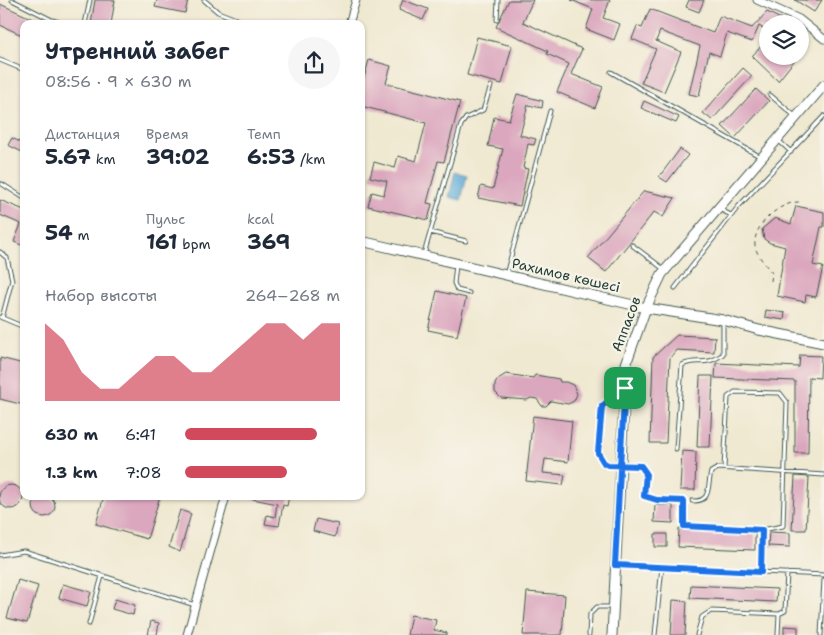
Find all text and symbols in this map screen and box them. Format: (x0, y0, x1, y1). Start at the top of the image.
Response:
map controls (759, 15, 809, 65)
button: layers (759, 15, 809, 65)
text: Утренний забег (45, 37, 229, 66)
button: share (288, 37, 340, 89)
text: 08:56 · 9 × 630 m (45, 71, 192, 92)
text: Дистанция (45, 125, 120, 143)
text: Время (146, 125, 189, 143)
text: Темп (247, 125, 281, 143)
text: 5.67 (45, 143, 91, 171)
text: 39:02 (146, 143, 210, 171)
text: 6:53 (247, 143, 296, 171)
text: km (91, 150, 116, 168)
text: /km (296, 150, 325, 168)
text: Пульс (146, 210, 185, 228)
text: kcal (247, 210, 274, 228)
text: 54 (45, 219, 73, 247)
text: m (73, 226, 90, 244)
text: 161 (146, 228, 178, 256)
text: 369 (247, 228, 290, 256)
text: bpm (178, 235, 211, 253)
street label: Рахимов көшесі (510, 254, 622, 296)
text: Набор высоты (45, 285, 157, 306)
text: 264–268 m (245, 285, 340, 306)
street label: Аппасов (607, 294, 645, 354)
pin (604, 367, 646, 409)
icon: arrive (611, 374, 639, 402)
text: 630 m (45, 424, 98, 445)
text: 6:41 (125, 424, 156, 445)
text: 1.3 km (45, 462, 98, 483)
text: 7:08 (125, 462, 162, 483)

